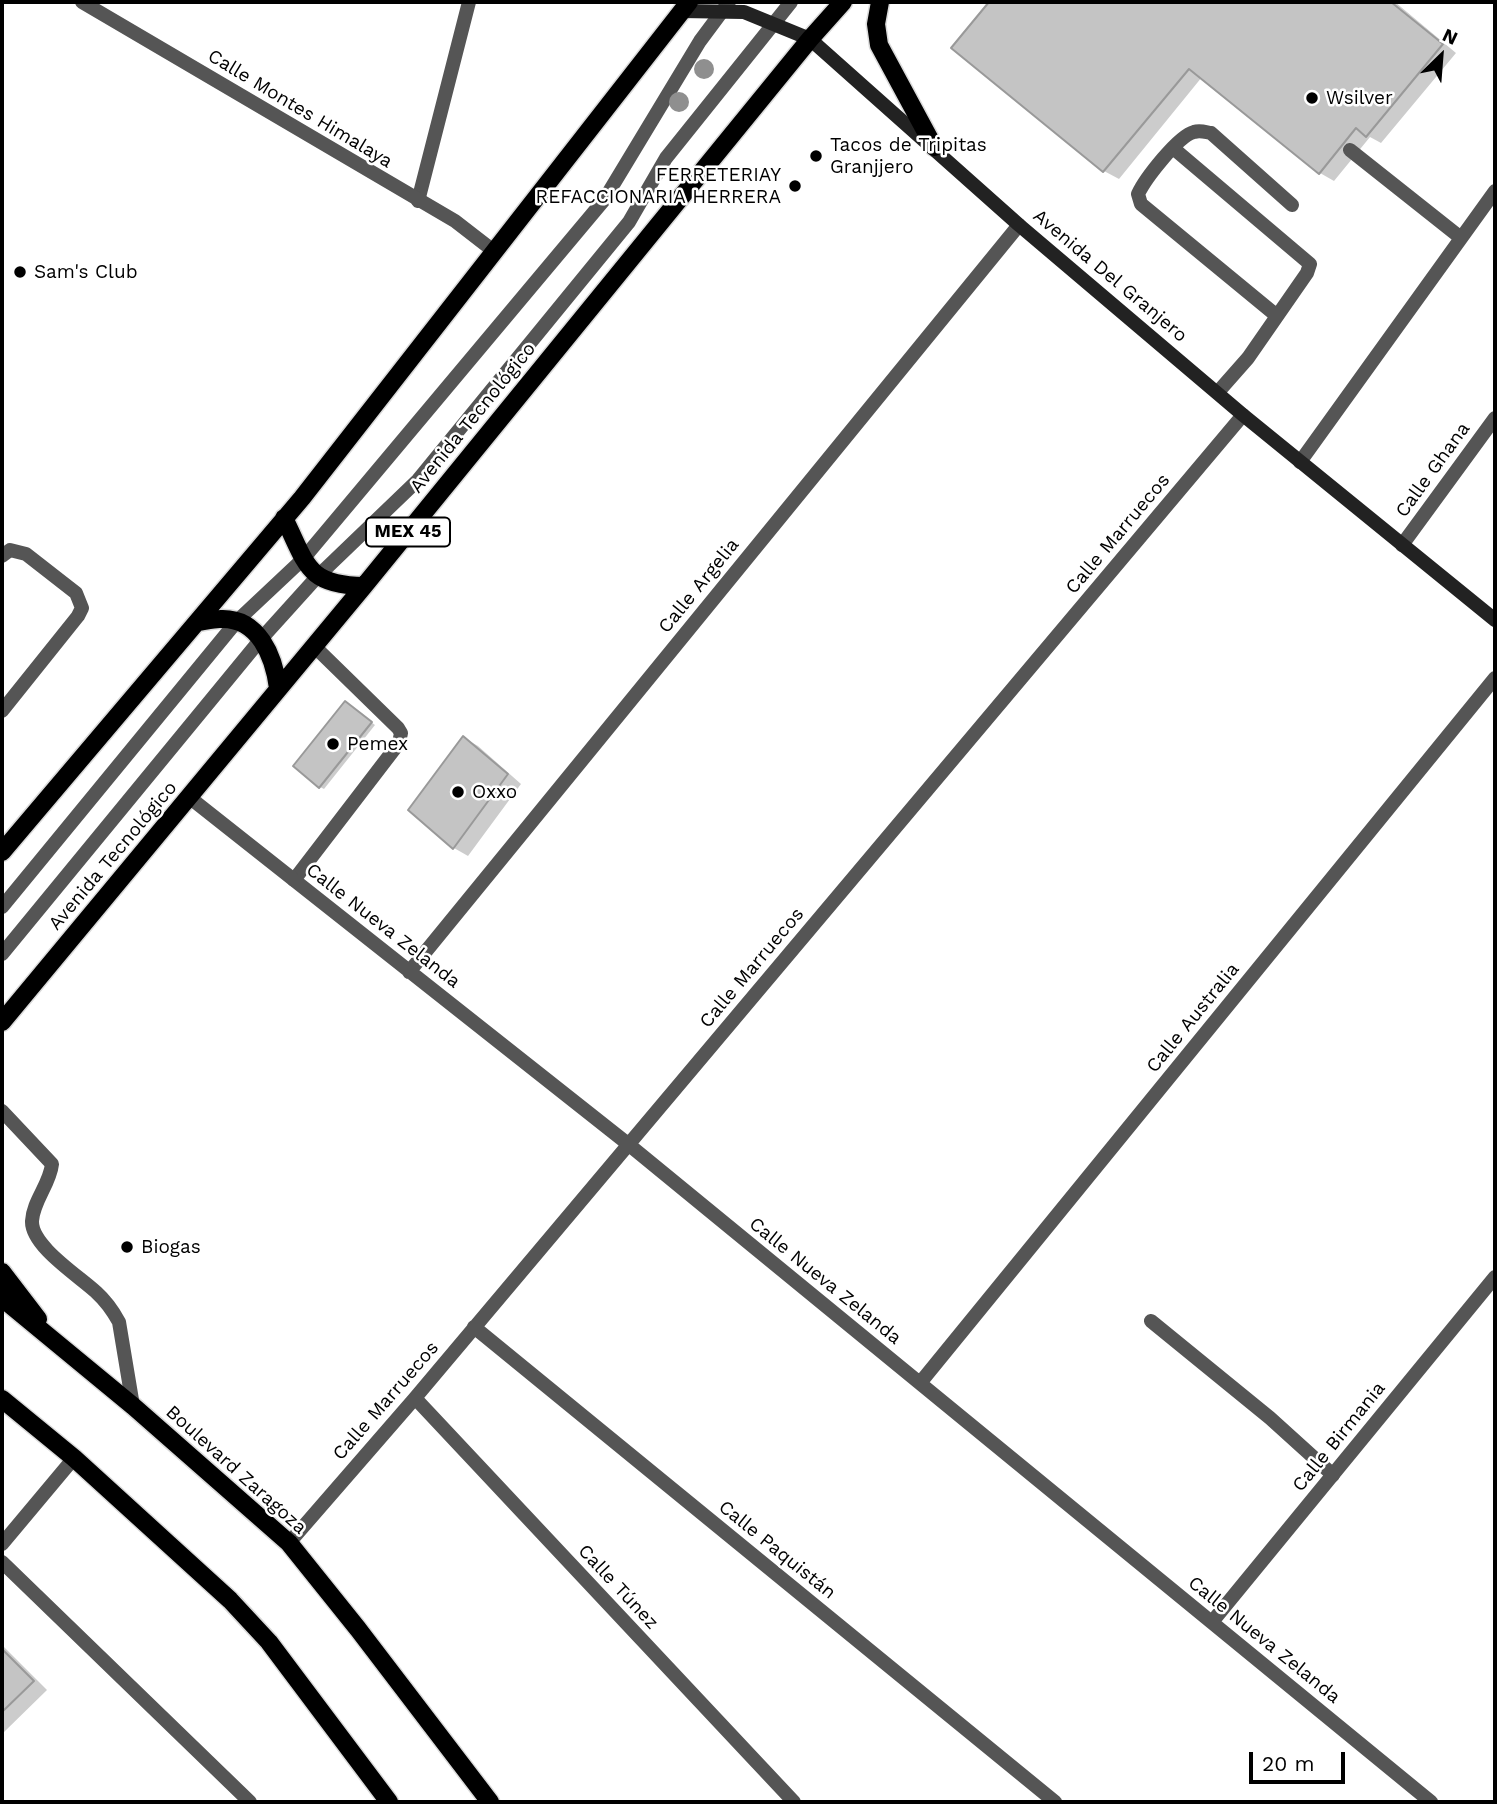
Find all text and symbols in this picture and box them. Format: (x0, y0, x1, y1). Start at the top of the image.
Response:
north arrow (1406, 21, 1476, 91)
text: N (1439, 23, 1461, 50)
street label: Calle Montes Himalaya (203, 45, 397, 173)
place label: Wsilver (1326, 87, 1393, 109)
marker: Wsilver (1304, 90, 1320, 106)
place label: Tacos de Tripitas Granjjero (830, 134, 987, 178)
marker: Tacos de Tripitas Granjjero (808, 148, 824, 164)
place label: FERRETERIAY REFACCIONARIA HERRERA (536, 164, 781, 208)
marker: FERRETERIAY REFACCIONARIA HERRERA (787, 178, 803, 194)
street label: Avenida Del Granjero (1028, 205, 1192, 347)
place label: Sam's Club (34, 261, 138, 283)
marker: Sam's Club (12, 264, 28, 280)
street label: Avenida Tecnológico (405, 338, 541, 498)
street label: Calle Ghana (1391, 418, 1475, 522)
street label: Calle Marruecos (1061, 469, 1175, 599)
road number: MEX 45 (366, 518, 450, 546)
street label: Calle Argelia (654, 534, 744, 638)
place label: Pemex (347, 733, 408, 755)
marker: Pemex (325, 736, 341, 752)
street label: Avenida Tecnológico (44, 777, 182, 935)
place label: Oxxo (472, 781, 517, 803)
marker: Oxxo (450, 784, 466, 800)
street label: Calle Nueva Zelanda (301, 859, 465, 993)
street label: Calle Marruecos (695, 903, 809, 1033)
street label: Calle Australia (1142, 958, 1244, 1078)
street label: Calle Nueva Zelanda (744, 1213, 906, 1349)
place label: Biogas (141, 1236, 201, 1258)
marker: Biogas (119, 1239, 135, 1255)
street label: Calle Marruecos (328, 1337, 444, 1465)
street label: Calle Birmania (1288, 1378, 1390, 1496)
street label: Boulevard Zaragoza (161, 1401, 311, 1539)
street label: Calle Paquistán (714, 1496, 840, 1604)
street label: Calle Túnez (573, 1540, 663, 1634)
street label: Calle Nueva Zelanda (1183, 1572, 1345, 1708)
scale bar (1252, 1738, 1348, 1782)
text: 20 m (1262, 1751, 1314, 1776)

